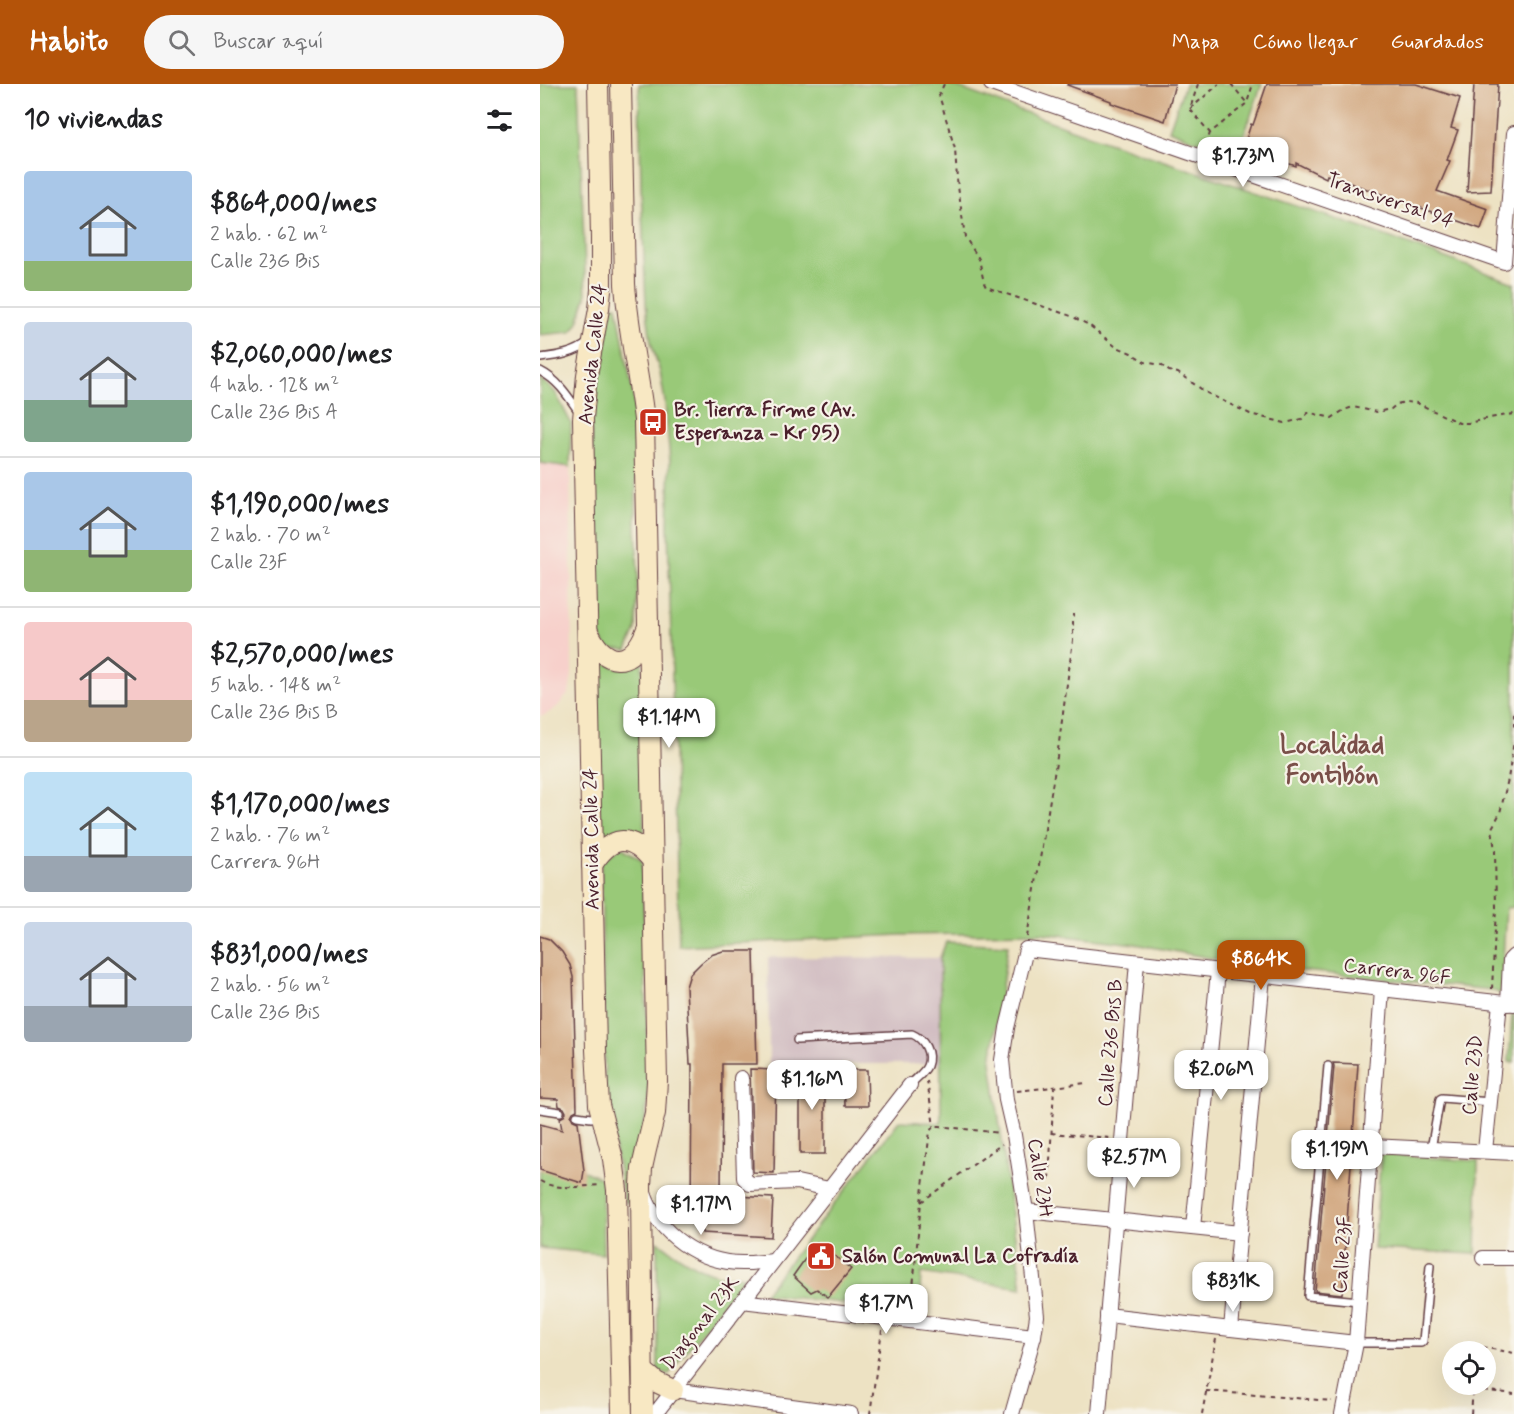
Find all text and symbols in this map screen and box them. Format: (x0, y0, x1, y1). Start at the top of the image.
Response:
search box (144, 15, 564, 69)
text: Habito (30, 24, 108, 61)
icon: search (165, 26, 198, 59)
text: Buscar aquí (213, 28, 324, 56)
text: Mapa (1172, 28, 1220, 56)
text: Cómo llegar (1253, 28, 1358, 56)
text: Guardados (1391, 28, 1484, 56)
text: 10 viviendas (24, 103, 163, 137)
icon: filters (483, 104, 516, 137)
pin: $1.73M (1194, 137, 1292, 188)
text: $1.73M (1211, 143, 1275, 170)
street label: Transversal 94 (1323, 167, 1457, 235)
text: $864,000/mes (210, 187, 377, 221)
icon: home (72, 195, 144, 267)
text: 2 hab. · 62 m² (210, 221, 328, 248)
text: Calle 23G Bis (210, 248, 320, 275)
street label: Avenida Calle 24 (572, 282, 614, 426)
text: $2,060,000/mes (210, 338, 392, 372)
icon: home (72, 346, 144, 418)
text: 4 hab. · 128 m² (210, 372, 339, 399)
place label: Br. Tierra Firme (Av. Esperanza - Kr 95) (674, 397, 855, 447)
text: Calle 23G Bis A (210, 399, 338, 426)
bus stop icon: Br. Tierra Firme (Av. Esperanza - Kr 95) (637, 406, 669, 438)
text: $1,190,000/mes (210, 488, 389, 522)
icon: home (72, 496, 144, 568)
text: 2 hab. · 70 m² (210, 522, 331, 549)
text: Calle 23F (210, 549, 287, 576)
text: $2,570,000/mes (210, 638, 394, 672)
icon: home (72, 646, 144, 718)
text: 5 hab. · 148 m² (210, 672, 341, 699)
pin: $1.14M (620, 698, 718, 749)
text: Calle 23G Bis B (210, 699, 338, 726)
text: $1.14M (637, 704, 701, 731)
district label: Localidad Fontibón (1280, 729, 1384, 793)
street label: Avenida Calle 24 (577, 768, 607, 910)
text: $1,170,000/mes (210, 788, 390, 822)
icon: home (72, 796, 144, 868)
text: 2 hab. · 76 m² (210, 822, 330, 849)
text: Carrera 96H (210, 849, 320, 876)
text: $831,000/mes (210, 938, 368, 972)
pin: $864K (1219, 940, 1303, 991)
icon: home (72, 946, 144, 1018)
text: $864K (1231, 946, 1291, 973)
street label: Carrera 96F (1342, 952, 1452, 992)
text: 2 hab. · 56 m² (210, 972, 330, 999)
street label: Calle 23G Bis B (1092, 978, 1130, 1108)
text: Calle 23G Bis (210, 999, 320, 1026)
street label: Calle 23D (1456, 1034, 1490, 1116)
pin: $2.06M (1172, 1050, 1270, 1101)
text: $2.06M (1188, 1056, 1254, 1083)
pin: $1.16M (763, 1060, 861, 1111)
text: $1.16M (781, 1066, 843, 1093)
pin: $1.19M (1288, 1130, 1386, 1181)
text: $1.19M (1305, 1136, 1369, 1163)
street label: Calle 23H (1020, 1137, 1060, 1219)
pin: $2.57M (1085, 1138, 1183, 1189)
text: $2.57M (1101, 1144, 1167, 1171)
pin: $1.17M (652, 1185, 750, 1236)
text: $1.17M (670, 1191, 732, 1218)
street label: Calle 23F (1327, 1216, 1359, 1294)
public building icon: Salón Comunal La Cofradía (805, 1240, 837, 1272)
place label: Salón Comunal La Cofradía (842, 1243, 1079, 1270)
pin: $831K (1191, 1262, 1275, 1313)
text: $831K (1206, 1268, 1260, 1295)
street label: Diagonal 23K (655, 1270, 748, 1377)
pin: $1.7M (844, 1284, 928, 1335)
text: $1.7M (859, 1290, 913, 1317)
map controls (1442, 1341, 1496, 1395)
button: locate (1442, 1341, 1496, 1395)

